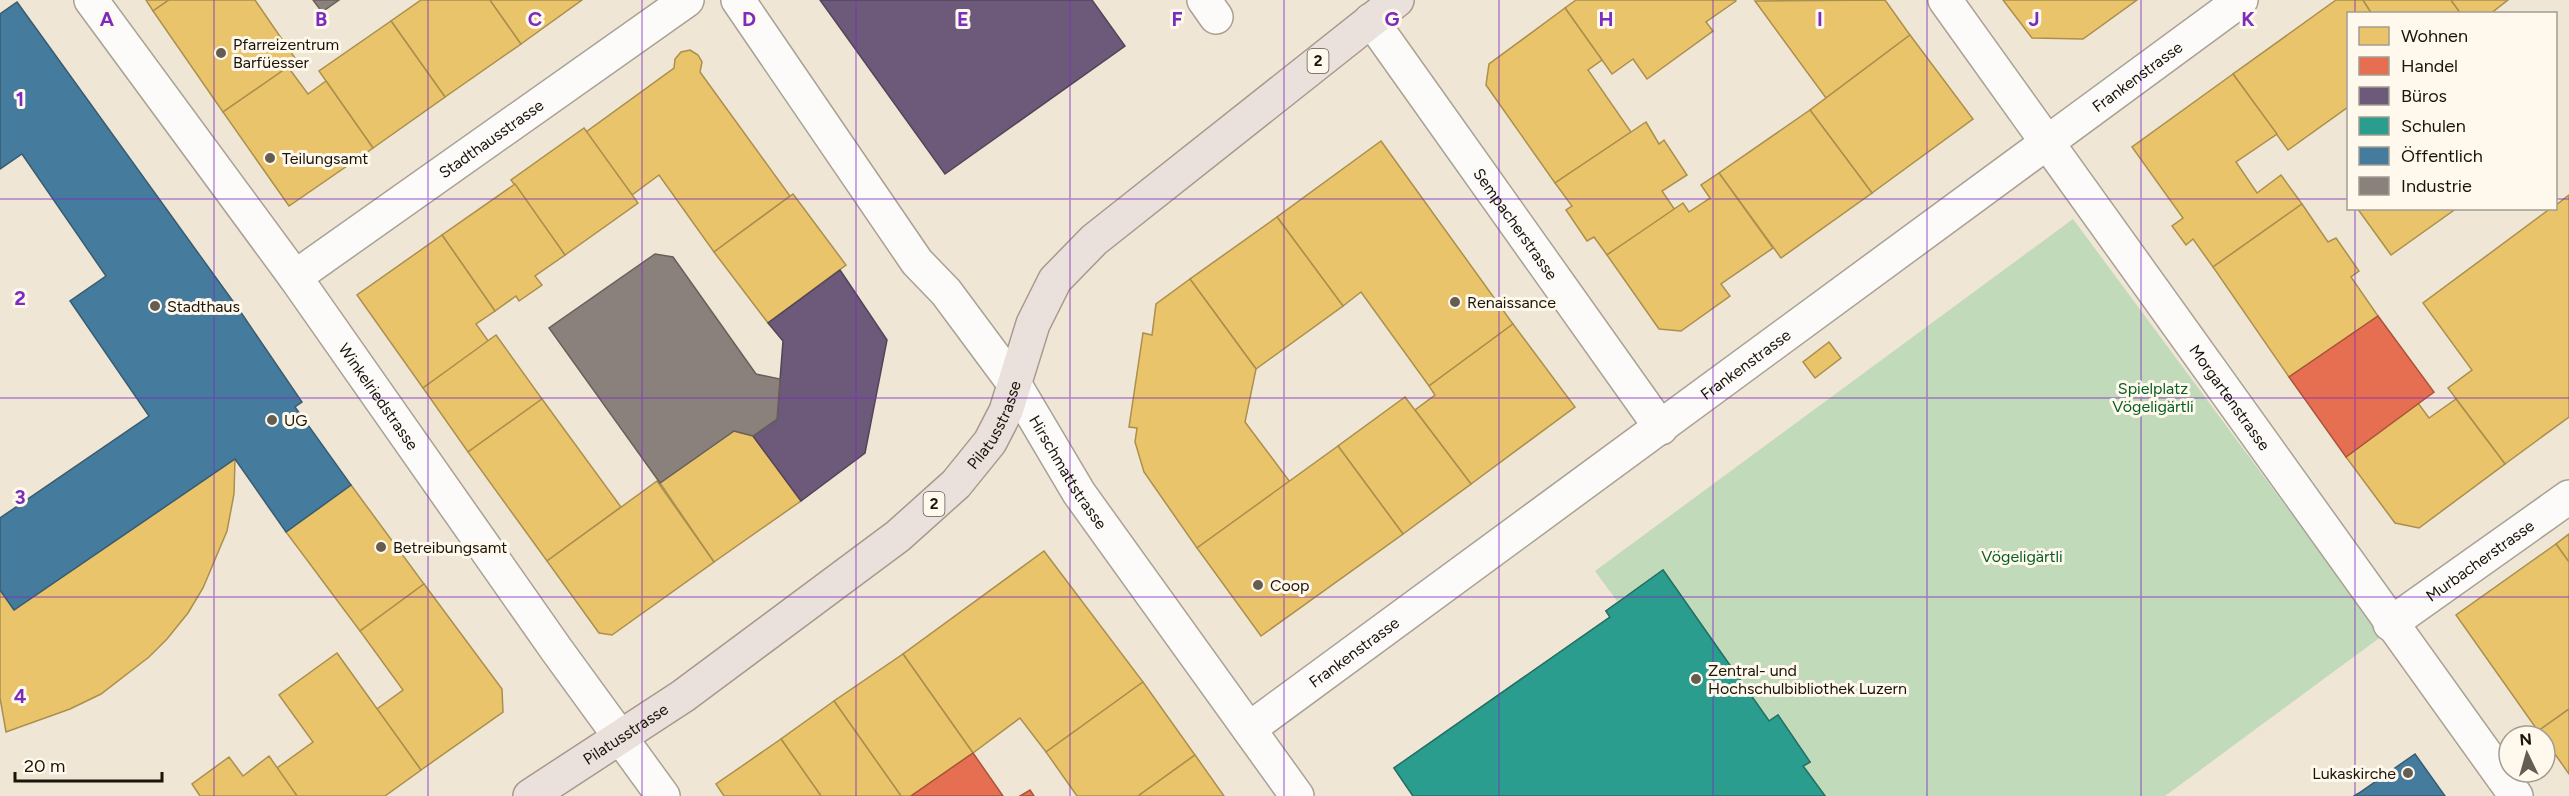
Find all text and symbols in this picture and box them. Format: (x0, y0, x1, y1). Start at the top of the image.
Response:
text: A (100, 7, 115, 31)
text: B (315, 7, 327, 31)
text: C (528, 7, 542, 31)
text: D (742, 7, 756, 31)
text: E (957, 7, 969, 31)
text: F (1171, 7, 1183, 31)
text: G (1385, 7, 1400, 31)
text: H (1599, 7, 1614, 31)
text: I (1817, 7, 1823, 31)
text: J (2028, 7, 2040, 31)
text: K (2241, 7, 2255, 31)
legend (2347, 12, 2557, 210)
text: Wohnen (2401, 25, 2468, 47)
place label: Pfarreizentrum Barfüesser (233, 35, 339, 72)
street label: Frankenstrasse (2089, 37, 2186, 116)
marker: Pfarreizentrum Barfüesser (214, 46, 228, 60)
road number: 2 (1308, 49, 1328, 73)
text: Handel (2401, 55, 2458, 77)
text: Büros (2401, 85, 2447, 107)
text: 1 (16, 87, 24, 111)
street label: Stadthausstrasse (435, 95, 548, 182)
text: Schulen (2401, 115, 2466, 137)
text: Öffentlich (2401, 145, 2483, 167)
place label: Teilungsamt (282, 149, 368, 168)
marker: Teilungsamt (263, 151, 277, 165)
street label: Sempacherstrasse (1469, 165, 1562, 284)
text: Industrie (2401, 175, 2472, 197)
text: 2 (14, 286, 26, 310)
place label: Renaissance (1467, 293, 1556, 312)
marker: Renaissance (1448, 295, 1462, 309)
place label: Stadthaus (167, 297, 240, 316)
marker: Stadthaus (148, 299, 162, 313)
street label: Frankenstrasse (1697, 325, 1795, 404)
street label: Winkelriedstrasse (334, 340, 423, 454)
street label: Morgartenstrasse (2185, 341, 2274, 454)
street label: Pilatusstrasse (963, 378, 1025, 473)
park label: Spielplatz Vögeligärtli (2112, 379, 2194, 416)
place label: UG (284, 411, 307, 430)
street label: Hirschmattstrasse (1025, 412, 1111, 533)
marker: UG (265, 413, 279, 427)
text: 3 (14, 485, 26, 509)
road number: 2 (924, 492, 944, 516)
street label: Murbacherstrasse (2422, 516, 2538, 606)
place label: Betreibungsamt (393, 538, 507, 557)
marker: Betreibungsamt (374, 540, 388, 554)
park label: Vögeligärtli (1981, 547, 2063, 566)
place label: Coop (1270, 576, 1310, 595)
marker: Coop (1251, 578, 1265, 592)
street label: Frankenstrasse (1305, 613, 1403, 692)
place label: Zentral- und Hochschulbibliothek Luzern (1708, 661, 1907, 698)
marker: Zentral- und Hochschulbibliothek Luzern (1689, 672, 1703, 686)
text: 4 (14, 684, 27, 708)
street label: Pilatusstrasse (580, 699, 672, 769)
north arrow (2497, 724, 2557, 784)
text: N (2519, 730, 2533, 750)
scale bar (15, 745, 162, 783)
text: 20 m (24, 755, 65, 777)
place label: Lukaskirche (2312, 764, 2396, 783)
marker: Lukaskirche (2401, 766, 2415, 780)

